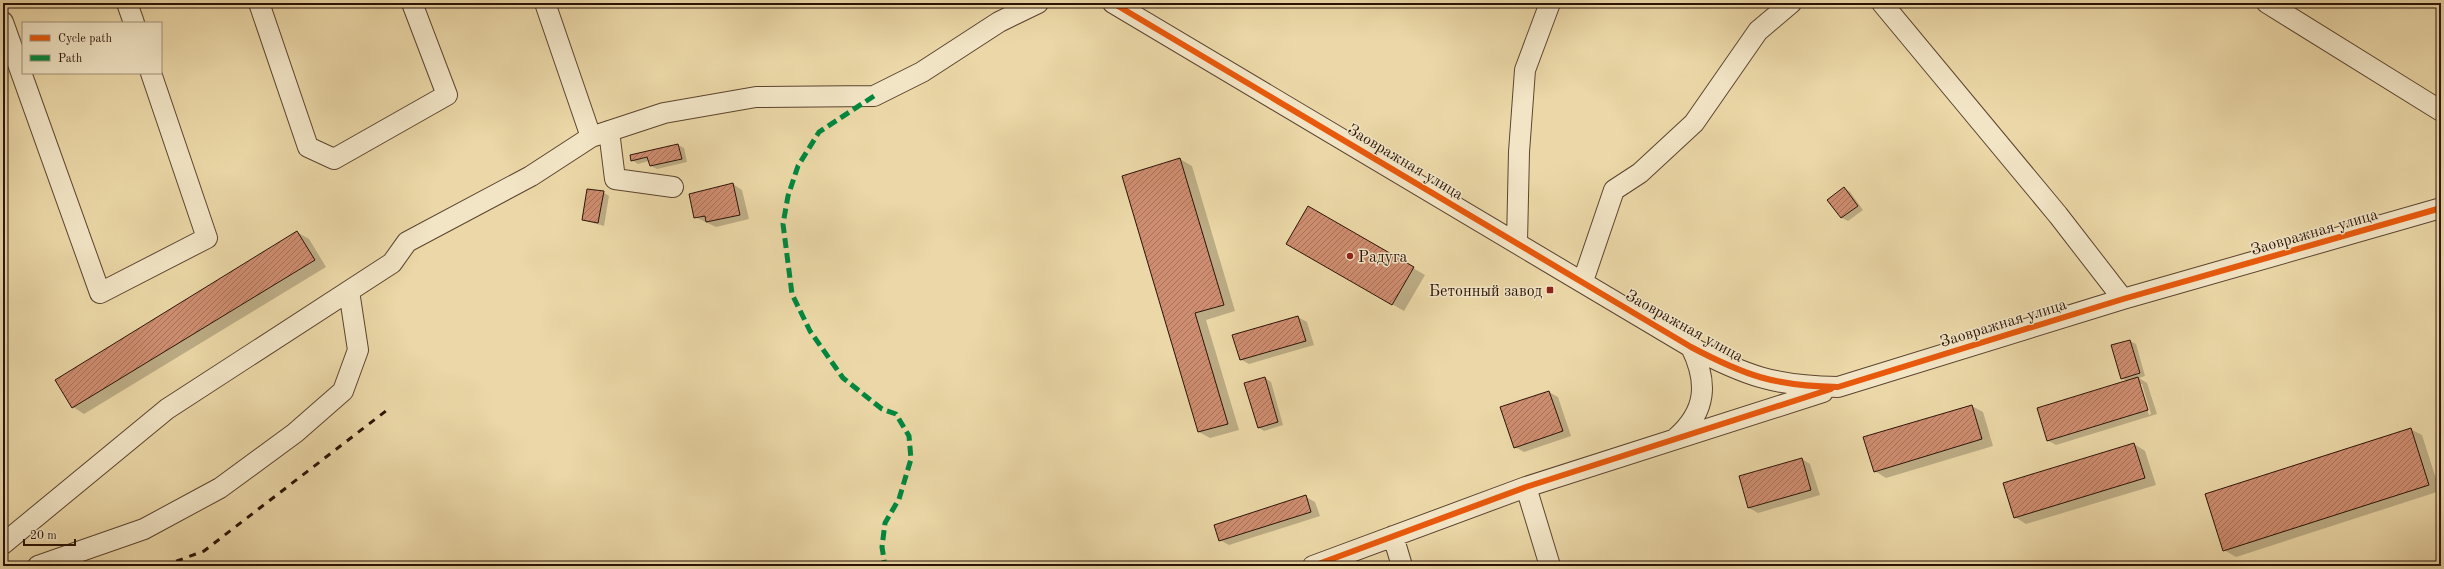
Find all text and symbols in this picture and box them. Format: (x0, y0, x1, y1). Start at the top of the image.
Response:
legend (22, 22, 162, 74)
text: Cycle path (58, 33, 113, 45)
text: Path (58, 53, 83, 65)
street label: Заовражная улица (1344, 122, 1466, 204)
street label: Заовражная улица (2249, 207, 2380, 259)
place label: Радуга (1358, 250, 1408, 266)
marker: Радуга (1345, 251, 1355, 261)
place label: Бетонный завод (1429, 284, 1542, 300)
marker: Бетонный завод (1545, 285, 1555, 295)
street label: Заовражная улица (1623, 288, 1746, 366)
street label: Заовражная улица (1938, 297, 2069, 351)
scale bar (24, 521, 75, 547)
text: 20 m (30, 530, 57, 542)

